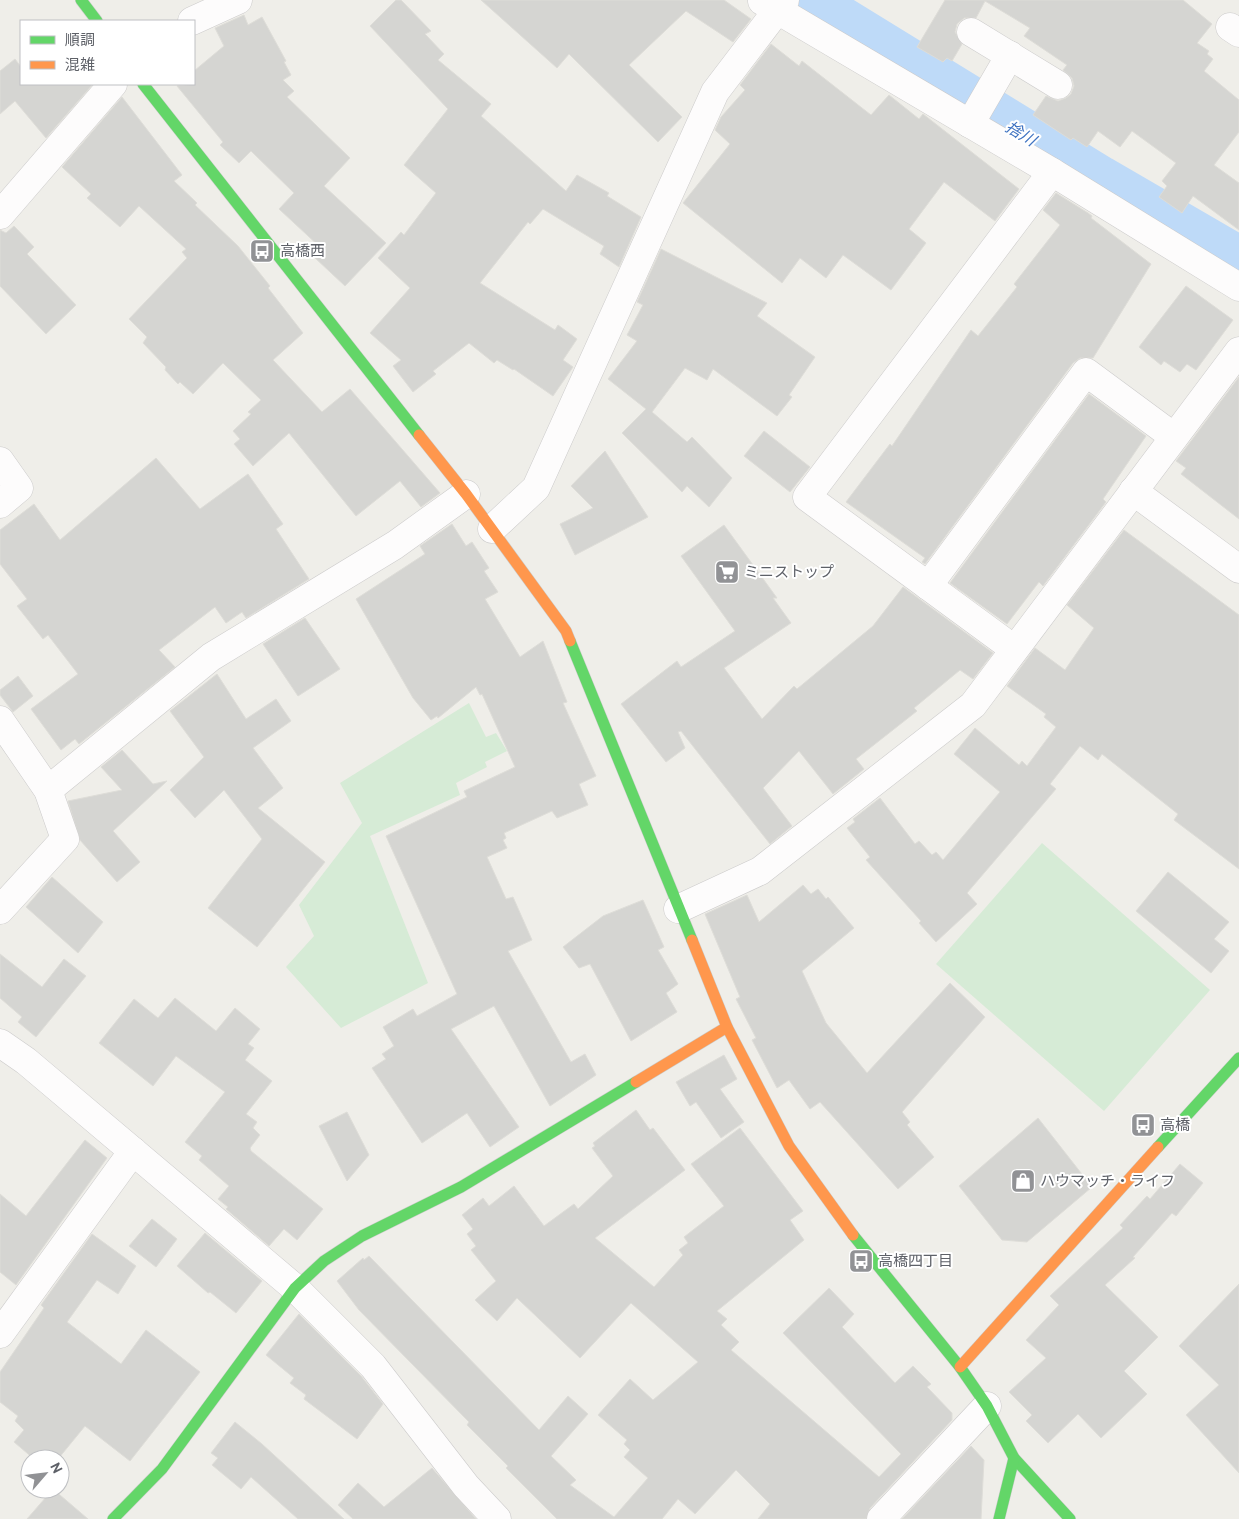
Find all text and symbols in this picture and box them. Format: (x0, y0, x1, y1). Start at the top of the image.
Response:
legend (20, 20, 195, 85)
text: 順調 (65, 32, 95, 51)
text: 混雑 (65, 57, 95, 76)
water label: 捨川 (1001, 118, 1041, 153)
bus stop icon: 高橋西 (249, 238, 275, 264)
place label: 高橋西 (280, 243, 325, 262)
supermarket icon: ミニストップ (714, 559, 740, 585)
place label: ミニストップ (744, 564, 834, 583)
bus stop icon: 高橋 (1130, 1112, 1156, 1138)
place label: 高橋 (1160, 1117, 1190, 1136)
shop icon: ハウマッチ・ライフ (1010, 1168, 1036, 1194)
place label: ハウマッチ・ライフ (1040, 1173, 1175, 1192)
bus stop icon: 高橋四丁目 (848, 1248, 874, 1274)
place label: 高橋四丁目 (878, 1253, 953, 1272)
north arrow (20, 1449, 70, 1499)
text: N (45, 1460, 65, 1477)

